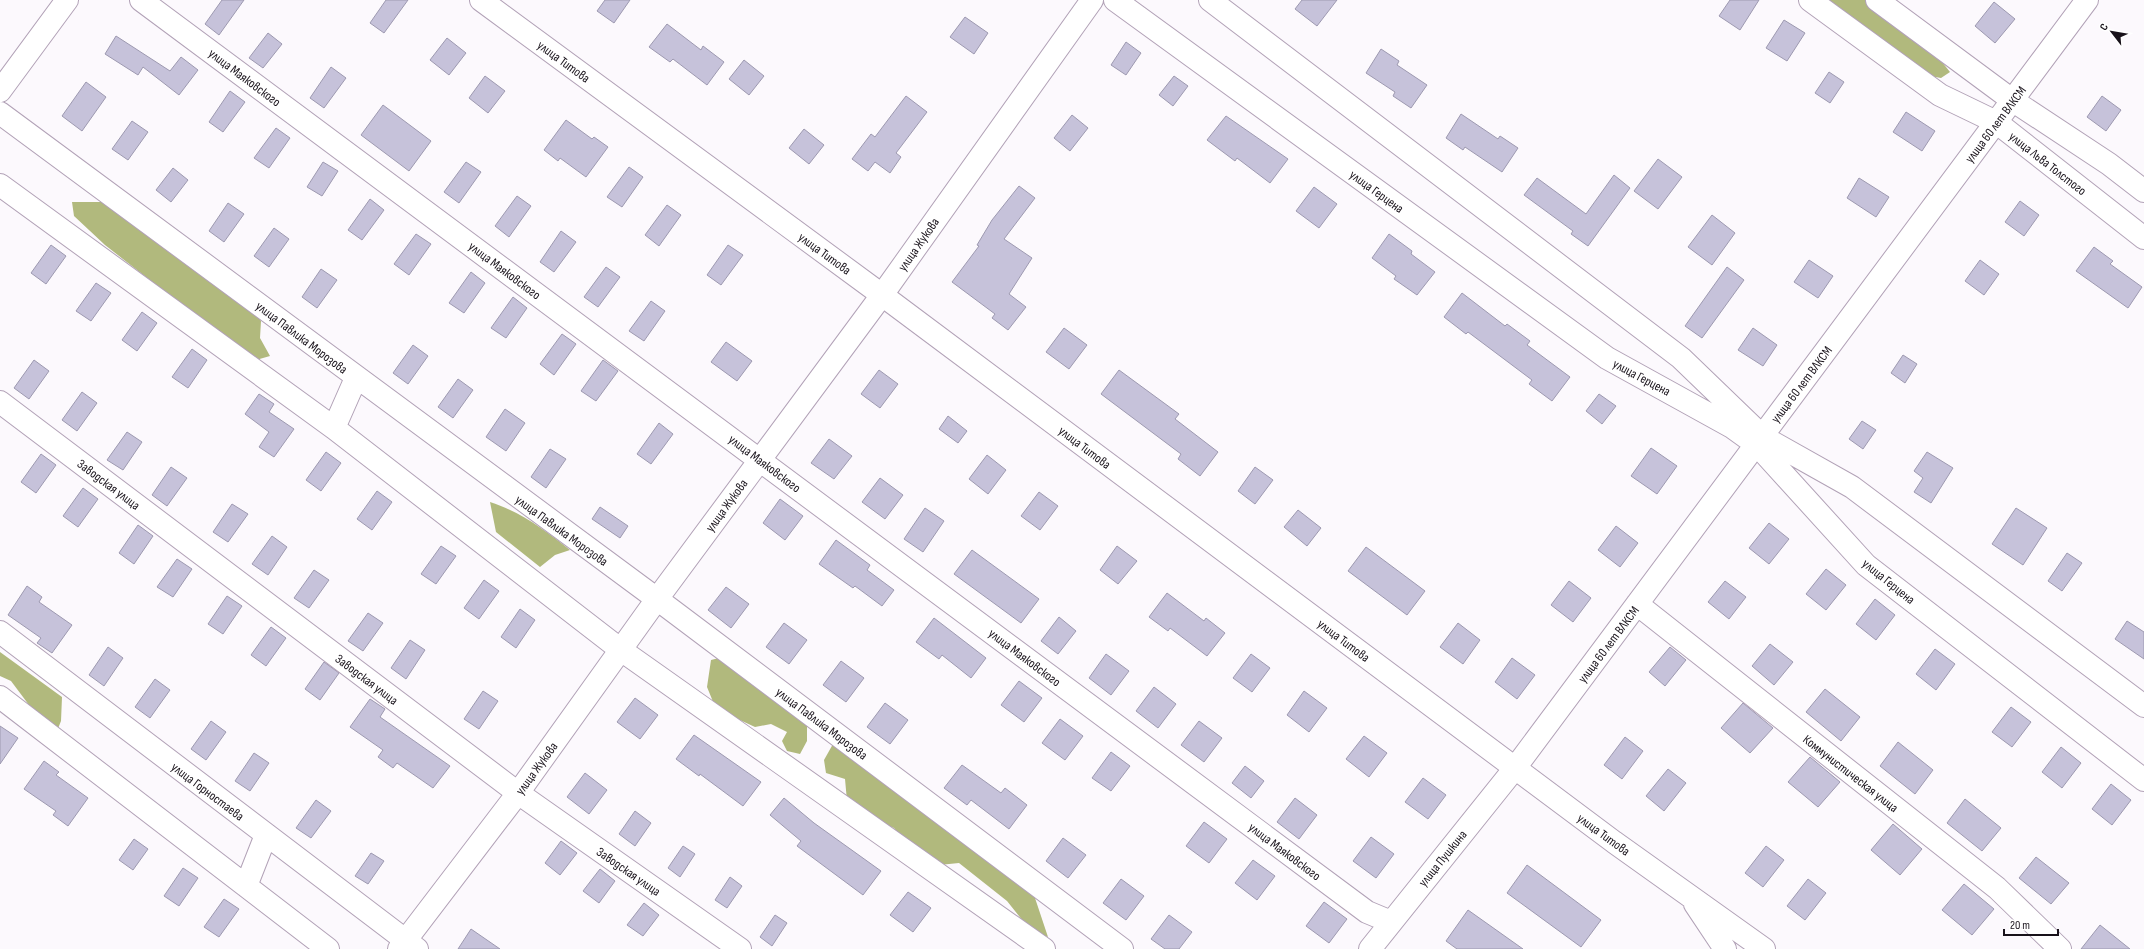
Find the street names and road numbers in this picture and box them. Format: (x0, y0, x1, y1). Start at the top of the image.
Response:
street label: улица Титова (534, 37, 593, 86)
street label: улица Маяковского (205, 45, 284, 110)
street label: улица 60 лет ВЛКСМ (1962, 83, 2030, 166)
street label: улица Льва Толстого (2005, 129, 2089, 199)
street label: улица Герцена (1346, 167, 1407, 217)
street label: улица Жукова (895, 215, 943, 274)
street label: улица Титова (795, 229, 854, 278)
street label: улица Маяковского (465, 238, 544, 303)
street label: улица Павлика Морозова (252, 298, 350, 377)
street label: улица 60 лет ВЛКСМ (1768, 343, 1836, 426)
street label: улица Герцена (1610, 356, 1673, 400)
street label: улица Титова (1055, 423, 1114, 473)
street label: улица Маяковского (725, 431, 804, 496)
street label: Заводская улица (74, 456, 143, 514)
street label: улица Жукова (702, 476, 751, 535)
street label: улица Павлика Морозова (512, 492, 611, 570)
street label: улица Герцена (1859, 556, 1918, 608)
street label: улица 60 лет ВЛКСМ (1575, 603, 1643, 686)
street label: улица Титова (1314, 616, 1373, 666)
street label: улица Маяковского (985, 625, 1064, 690)
street label: Заводская улица (332, 651, 401, 709)
street label: улица Павлика Морозова (772, 684, 870, 763)
street label: Коммунистическая улица (1800, 732, 1901, 816)
street label: улица Жукова (512, 739, 561, 798)
street label: улица Горностаева (168, 759, 247, 824)
street label: улица Титова (1574, 810, 1633, 859)
street label: улица Маяковского (1245, 819, 1324, 884)
street label: улица Пушкина (1415, 827, 1470, 890)
street label: Заводская улица (593, 844, 664, 900)

